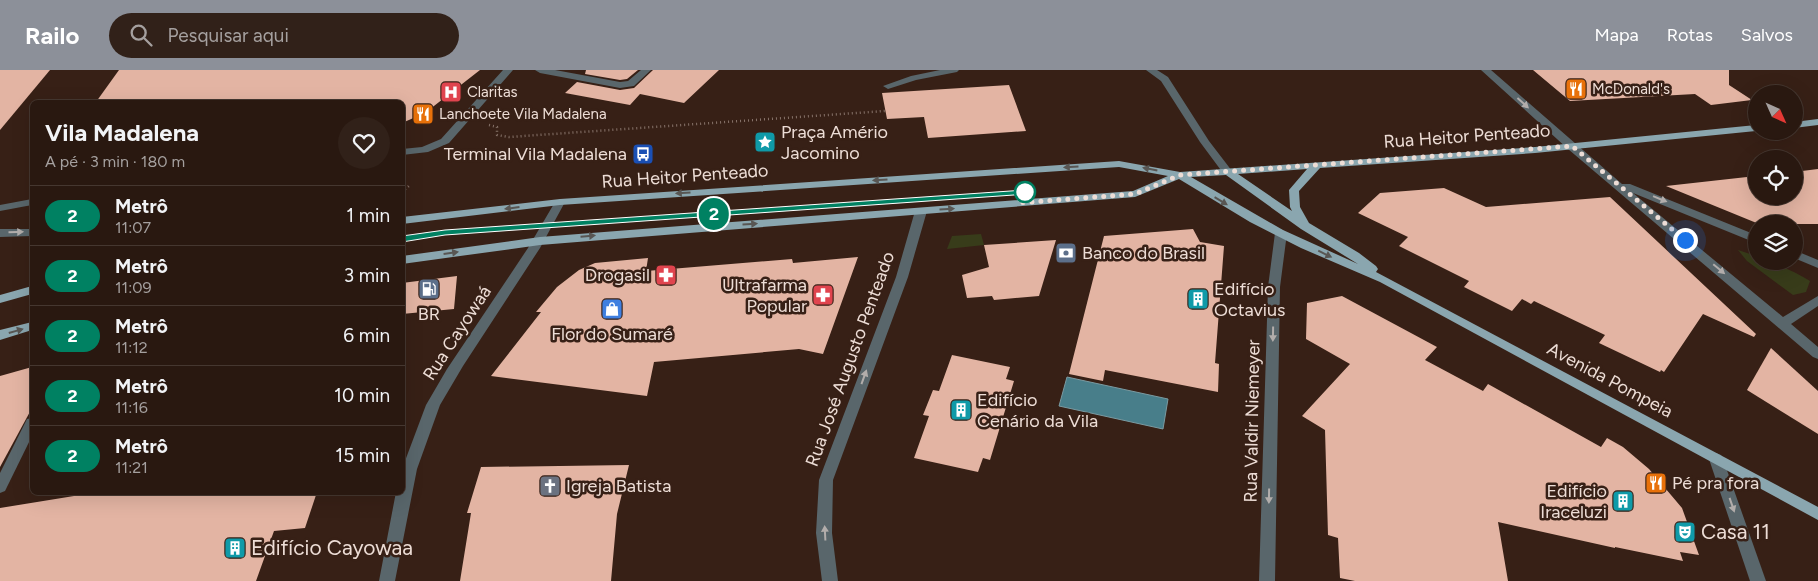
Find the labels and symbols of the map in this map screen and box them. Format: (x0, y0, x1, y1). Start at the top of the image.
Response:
restaurant icon: McDonald's (1564, 77, 1588, 101)
hospital icon: Claritas (439, 80, 463, 104)
place label: McDonald's (1592, 80, 1670, 98)
place label: Claritas (467, 83, 518, 101)
north arrow (1748, 85, 1802, 140)
one-way arrow (1516, 97, 1529, 108)
restaurant icon: Lanchoete Vila Madalena (411, 102, 435, 126)
place label: Lanchoete Vila Madalena (439, 105, 607, 123)
street label: Rua Heitor Penteado (1383, 119, 1551, 153)
place label: Praça Amério Jacomino (781, 121, 888, 164)
place icon: Praça Amério Jacomino (753, 130, 777, 154)
bus stop icon: Terminal Vila Madalena (631, 142, 655, 166)
place label: Terminal Vila Madalena (444, 143, 627, 165)
street label: Rua Heitor Penteado (601, 159, 769, 193)
one-way arrow (1062, 163, 1078, 171)
one-way arrow (1141, 165, 1157, 173)
one-way arrow (872, 176, 888, 184)
unlabelled marker (1014, 181, 1036, 203)
one-way arrow (675, 190, 691, 198)
one-way arrow (1653, 196, 1667, 204)
one-way arrow (1215, 197, 1228, 206)
line badge: 2 (698, 198, 730, 230)
one-way arrow (503, 204, 519, 212)
one-way arrow (940, 205, 956, 213)
one-way arrow (743, 220, 759, 228)
one-way arrow (9, 228, 25, 236)
your location (1673, 228, 1698, 253)
one-way arrow (581, 232, 597, 240)
bank icon: Banco do Brasil (1054, 241, 1078, 265)
place label: Banco do Brasil (1082, 242, 1205, 264)
one-way arrow (443, 249, 459, 257)
street label: Rua José Augusto Penteado (801, 249, 899, 469)
one-way arrow (1318, 250, 1332, 258)
pharmacy icon: Drogasil (654, 263, 678, 287)
one-way arrow (1713, 263, 1725, 274)
place label: Drogasil (585, 264, 650, 286)
place label: Ultrafarma Popular (722, 274, 807, 317)
fuel station icon: BR (417, 277, 441, 301)
place label: Edifício Octavius (1214, 278, 1285, 321)
street label: Rua Cayowaá (418, 281, 496, 385)
pharmacy icon: Ultrafarma Popular (811, 283, 835, 307)
building icon: Edifício Octavius (1186, 287, 1210, 311)
shop icon: Flor do Sumaré (600, 297, 624, 321)
place label: BR (418, 303, 440, 325)
place label: Flor do Sumaré (551, 323, 673, 345)
one-way arrow (9, 326, 24, 334)
one-way arrow (1268, 326, 1276, 342)
street label: Avenida Pompeia (1543, 338, 1677, 422)
street label: Rua Valdir Niemeyer (1240, 339, 1264, 503)
one-way arrow (860, 369, 868, 384)
place label: Edifício Cenário da Vila (977, 389, 1098, 432)
building icon: Edifício Cenário da Vila (949, 398, 973, 422)
restaurant icon: Pé pra fora (1644, 471, 1668, 495)
place label: Pé pra fora (1672, 472, 1759, 494)
church icon: Igreja Batista (538, 474, 562, 498)
place label: Igreja Batista (566, 475, 671, 497)
place label: Edifício Iraceluzi (1540, 480, 1607, 523)
one-way arrow (1265, 488, 1273, 504)
building icon: Edifício Iraceluzi (1611, 489, 1635, 513)
one-way arrow (1728, 498, 1736, 513)
place label: Casa 11 (1701, 519, 1770, 544)
theatre icon: Casa 11 (1673, 520, 1697, 544)
one-way arrow (821, 524, 829, 540)
place label: Edifício Cayowaa (251, 535, 413, 560)
building icon: Edifício Cayowaa (223, 536, 247, 560)

